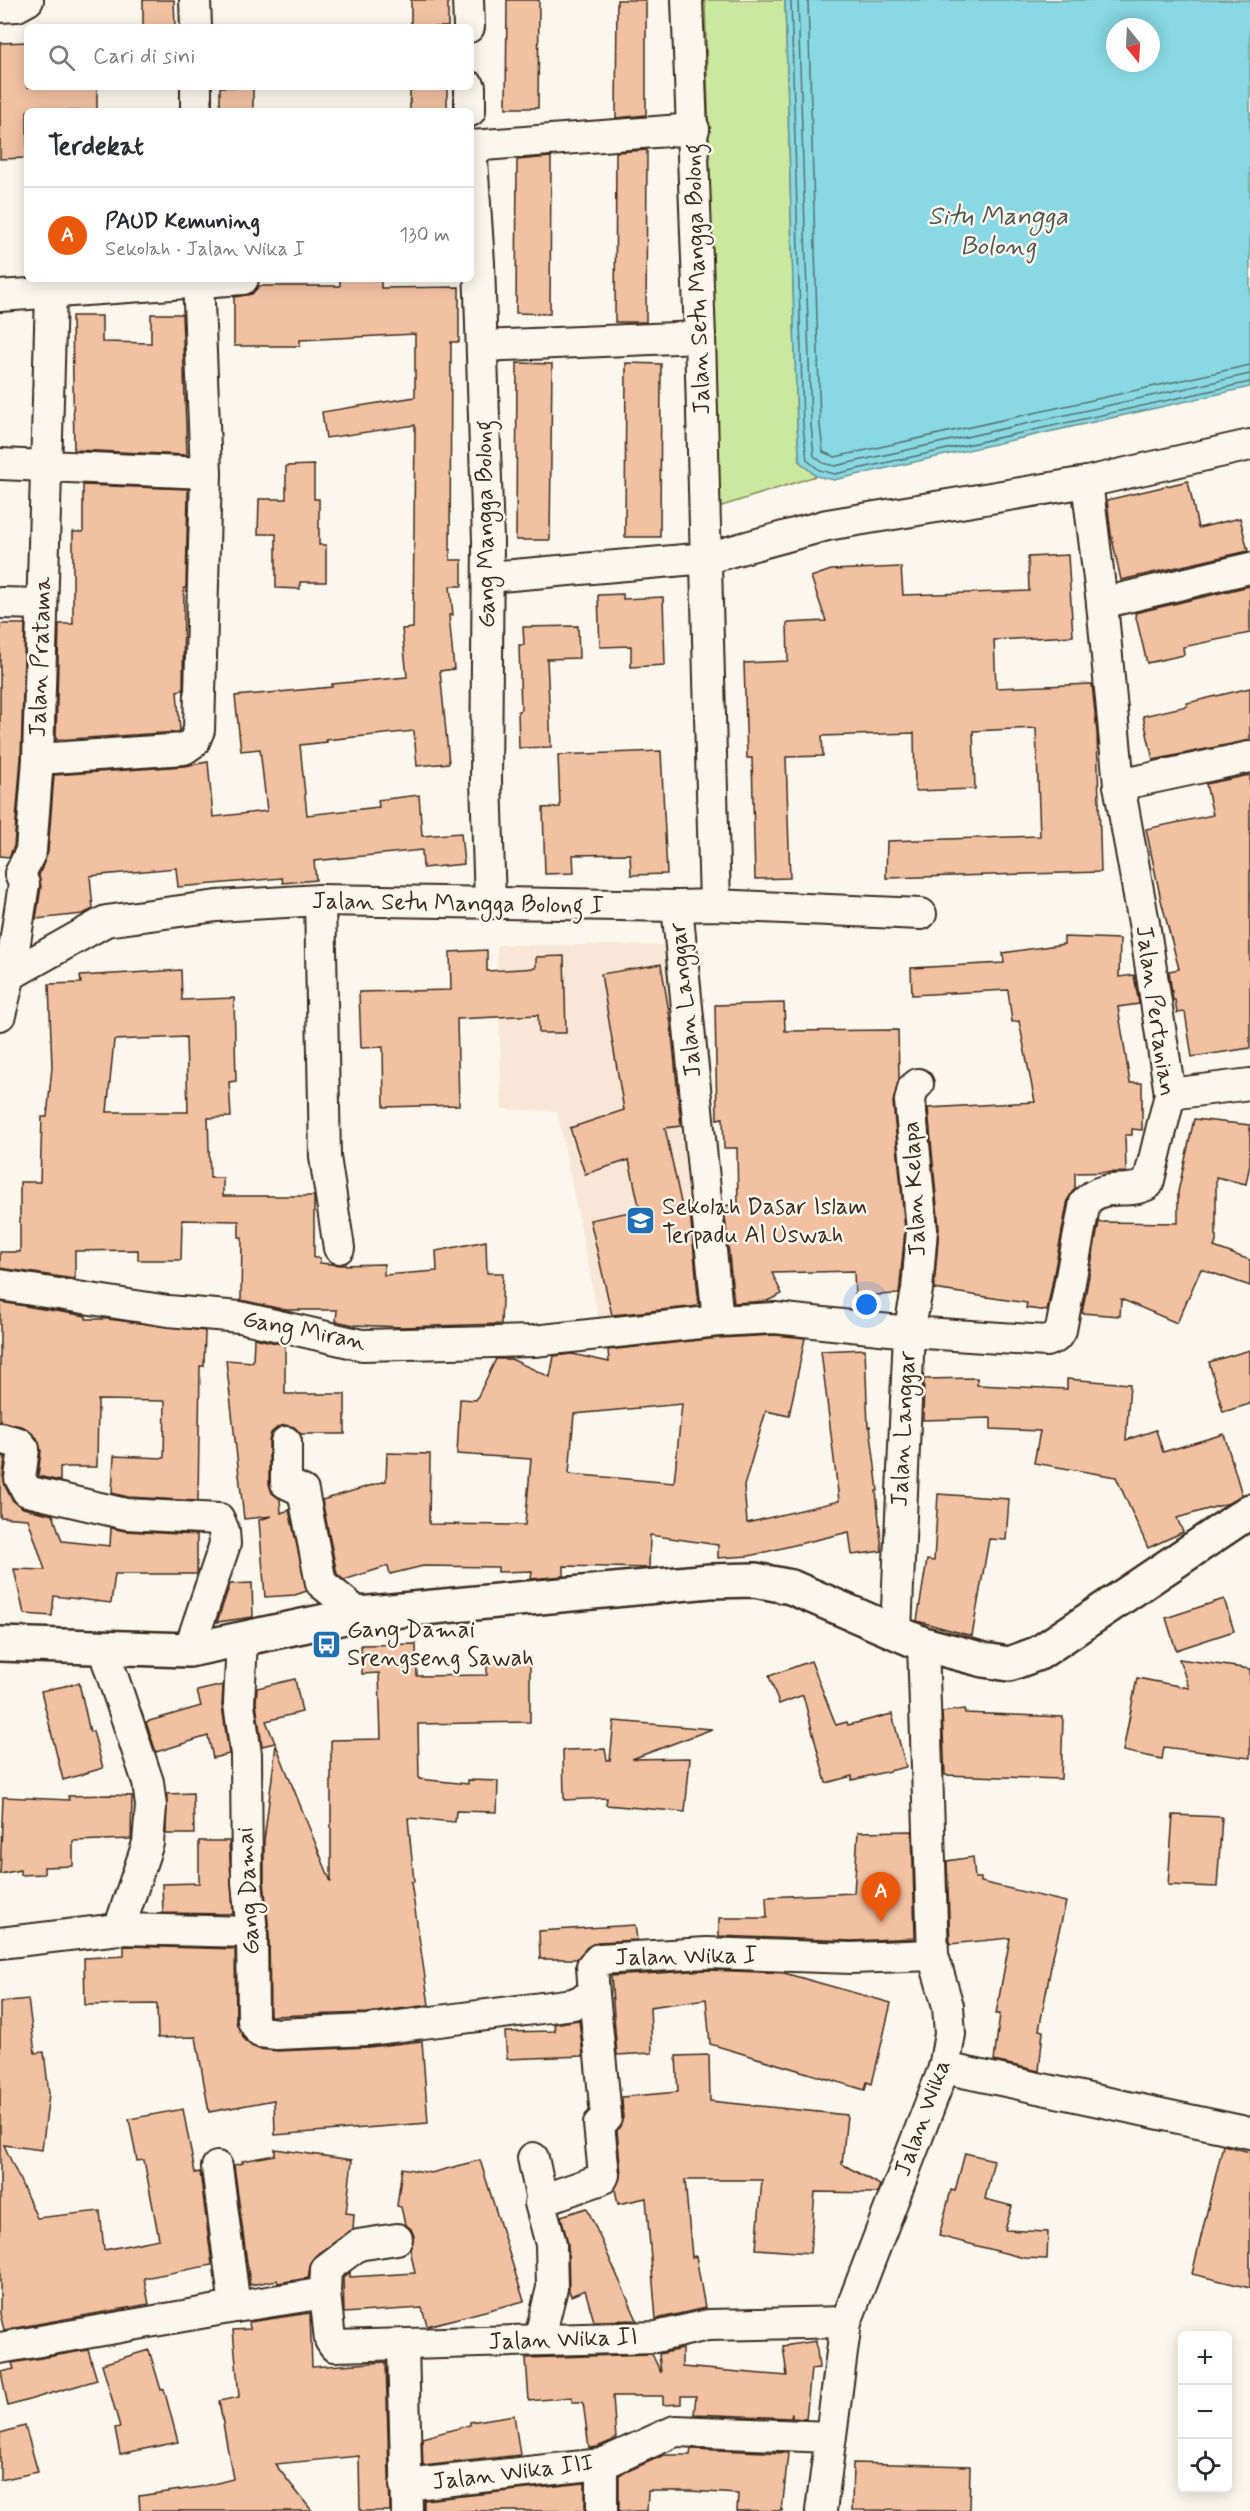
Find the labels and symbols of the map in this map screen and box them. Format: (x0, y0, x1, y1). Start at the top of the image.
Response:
north arrow (1106, 18, 1160, 72)
street label: Jalan Setu Mangga Bolong (678, 143, 721, 415)
water label: Situ Mangga Bolong (928, 200, 1068, 264)
street label: Gang Mangga Bolong (469, 420, 506, 628)
street label: Jalan Pratama (23, 576, 59, 738)
street label: Jalan Setu Mangga Bolong I (312, 886, 604, 925)
street label: Jalan Langgar (662, 921, 712, 1079)
street label: Jalan Pertanian (1128, 924, 1182, 1098)
street label: Jalan Kelapa (896, 1120, 934, 1258)
place label: Sekolah Dasar Islam Terpadu Al Uswah (662, 1192, 867, 1251)
school or university icon: Sekolah Dasar Islam Terpadu Al Uswah (625, 1205, 657, 1237)
your location (852, 1290, 881, 1319)
street label: Gang Miran (239, 1304, 368, 1360)
street label: Jalan Langgar (884, 1350, 926, 1508)
place label: Gang Damai Srengseng Sawah (347, 1615, 534, 1674)
bus stop icon: Gang Damai Srengseng Sawah (310, 1628, 342, 1660)
street label: Gang Damai (230, 1826, 270, 1956)
pin: A (862, 1872, 900, 1922)
street label: Jalan Wika I (614, 1940, 758, 1974)
street label: Jalan Wika (888, 2055, 958, 2181)
street label: Jalan Wika II (488, 2322, 638, 2358)
street label: Jalan Wika III (431, 2448, 595, 2498)

